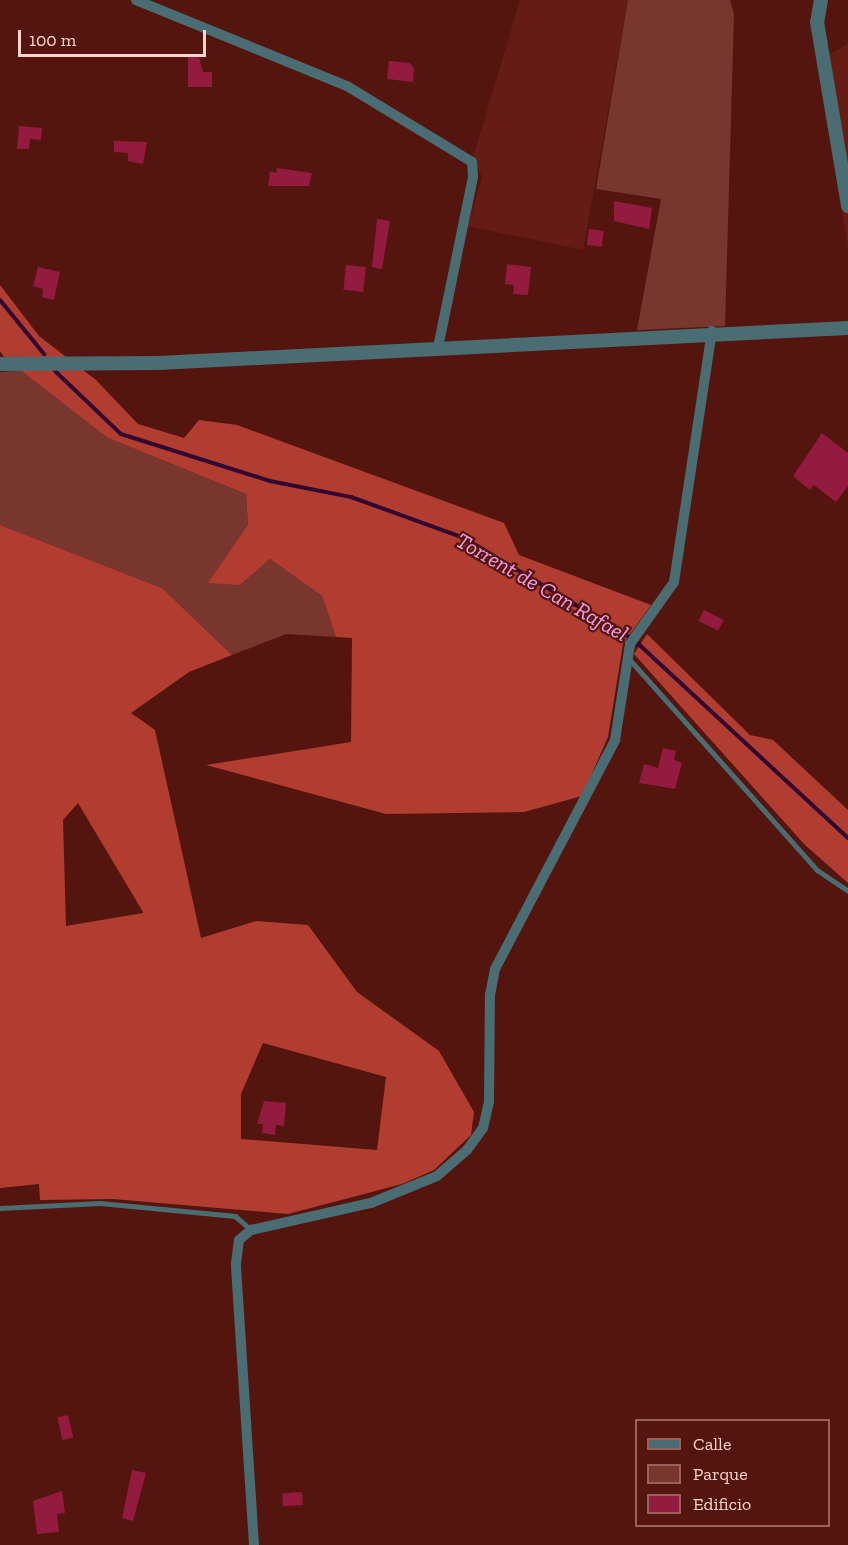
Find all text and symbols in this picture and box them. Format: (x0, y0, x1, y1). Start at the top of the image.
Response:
scale bar (21, 18, 208, 56)
text: 100 m (29, 29, 76, 51)
water label: Torrent de Can Rafael (451, 527, 633, 647)
legend (635, 1419, 830, 1527)
text: Calle (693, 1433, 731, 1455)
text: Parque (693, 1463, 748, 1485)
text: Edificio (693, 1493, 751, 1515)

